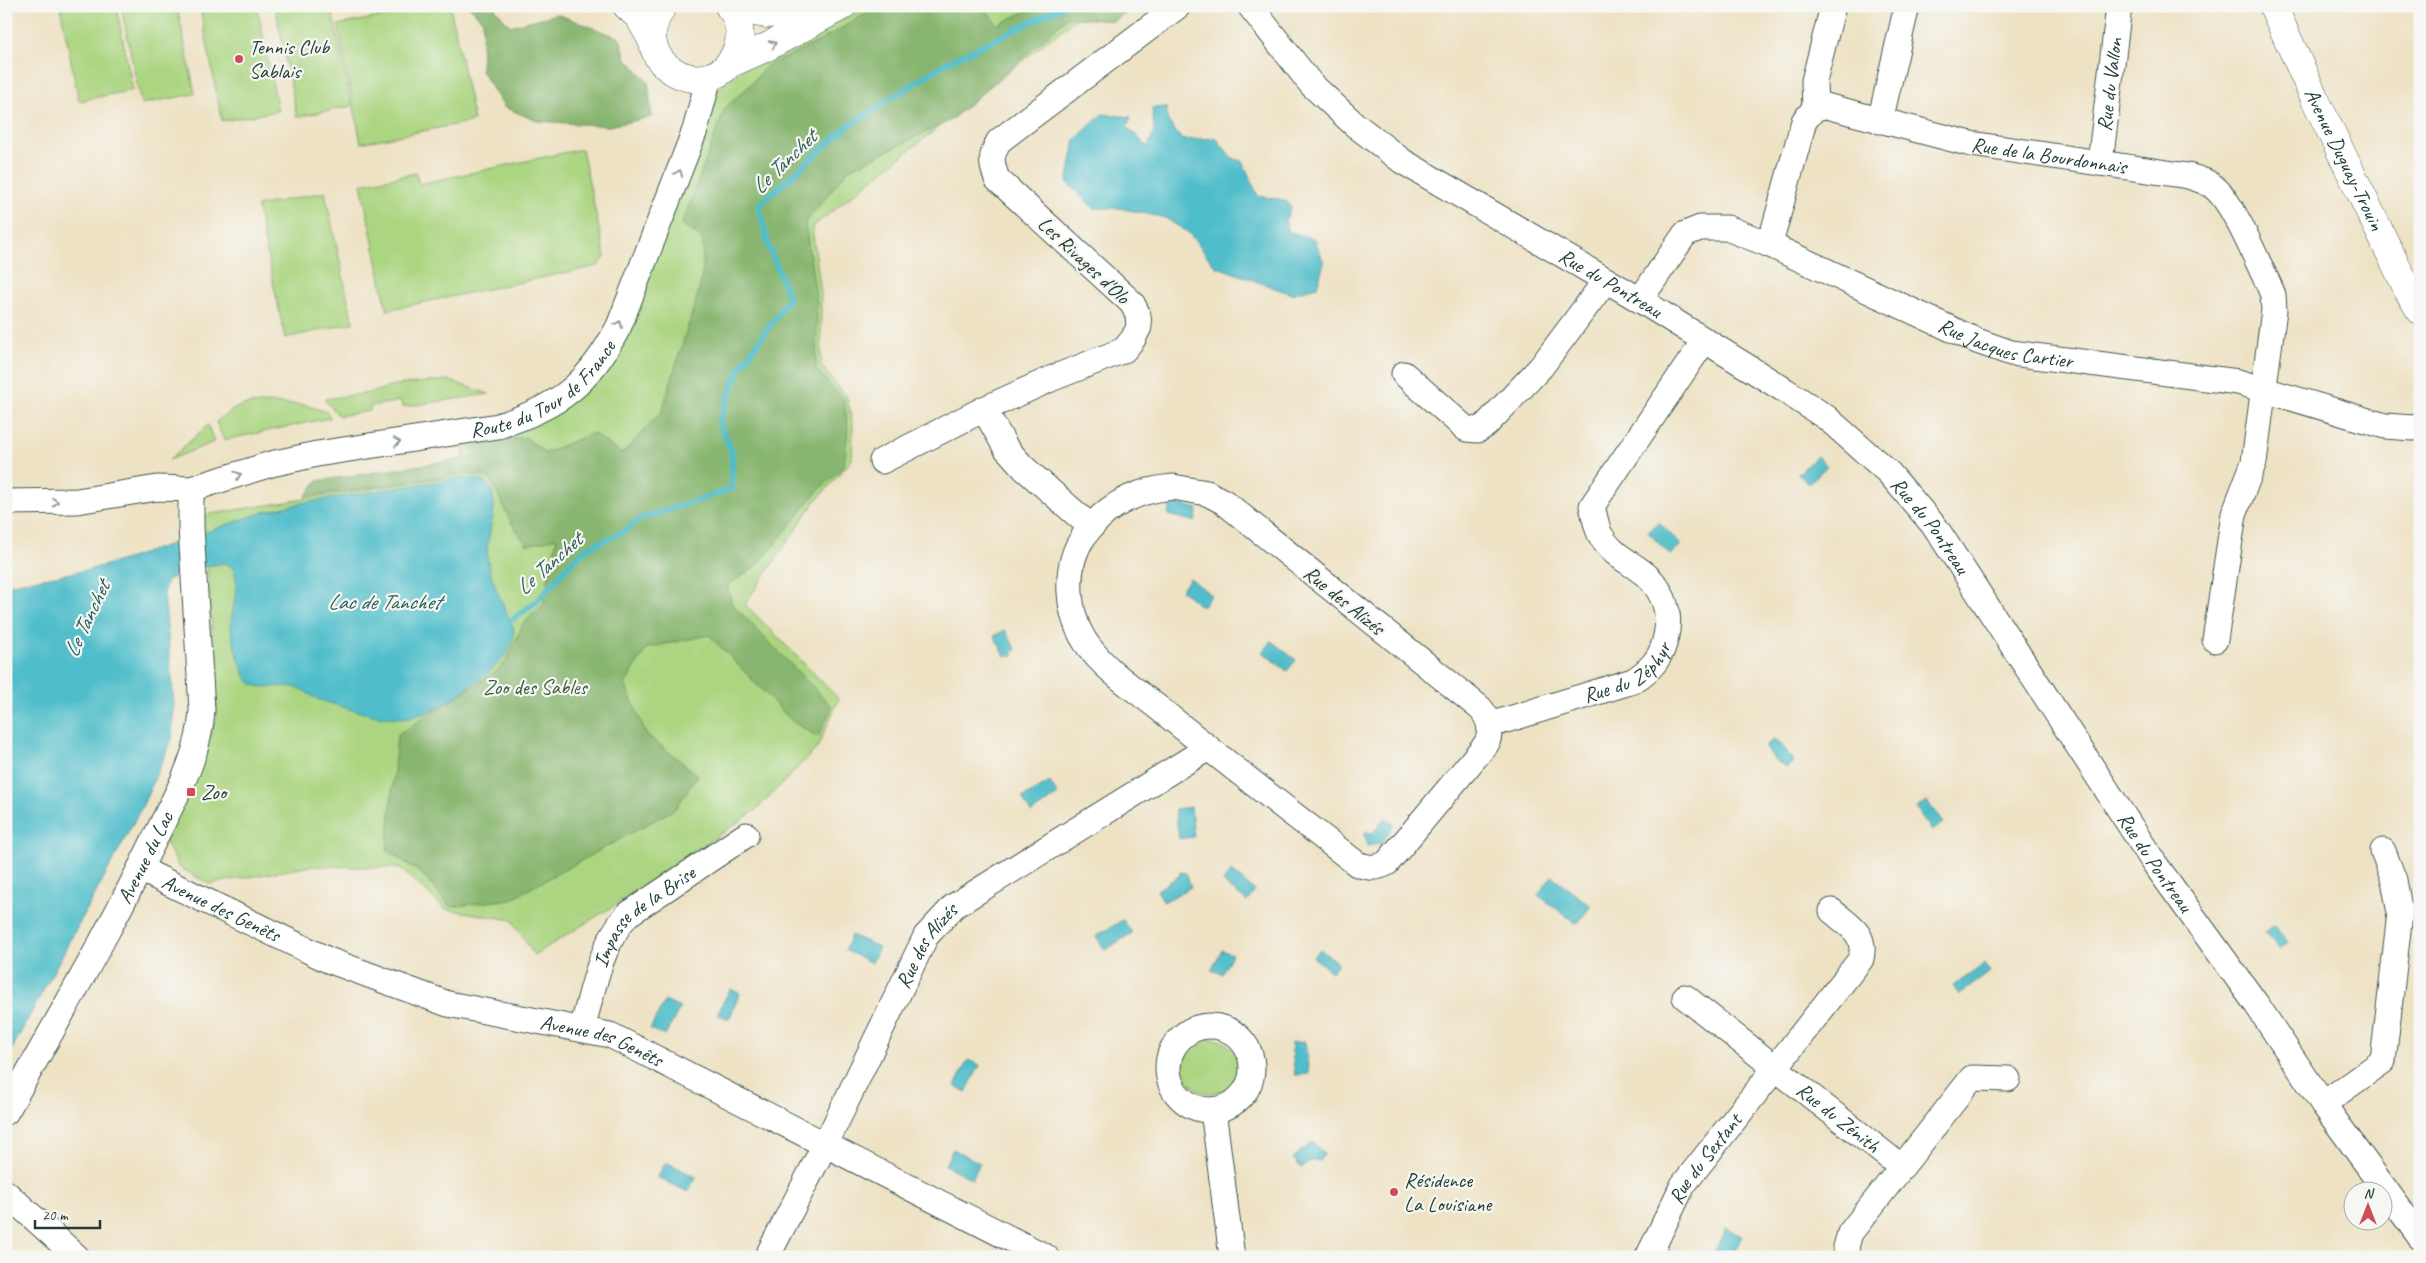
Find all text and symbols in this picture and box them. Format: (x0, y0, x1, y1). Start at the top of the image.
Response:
place label: Tennis Club Sablais (249, 34, 331, 84)
street label: Rue du Vallon (2091, 36, 2128, 133)
one-way arrow (768, 40, 777, 50)
marker: Tennis Club Sablais (233, 53, 245, 65)
street label: Avenue Duguay-Trouin (2299, 84, 2390, 235)
water label: Le Tanchet (745, 121, 826, 200)
street label: Rue de la Bourdonnais (1970, 131, 2130, 180)
one-way arrow (672, 169, 683, 178)
street label: Les Rivages d'Olo (1032, 211, 1137, 310)
street label: Rue du Pontreau (1554, 243, 1668, 324)
street label: Rue Jacques Cartier (1934, 312, 2076, 374)
one-way arrow (613, 320, 624, 329)
street label: Route du Tour de France (468, 335, 622, 443)
one-way arrow (392, 438, 401, 448)
one-way arrow (233, 470, 241, 480)
street label: Rue du Pontreau (1885, 472, 1976, 580)
one-way arrow (51, 496, 59, 507)
water label: Le Tanchet (510, 524, 592, 601)
street label: Rue des Alizés (1298, 560, 1391, 642)
water label: Le Tanchet (57, 572, 119, 661)
water label: Lac de Tanchet (328, 588, 446, 616)
street label: Rue du Zéphyr (1580, 637, 1677, 709)
park label: Zoo des Sables (483, 674, 589, 700)
place label: Zoo (201, 779, 229, 805)
marker: Zoo (185, 786, 197, 798)
street label: Avenue du Lac (111, 806, 180, 908)
street label: Rue du Pontreau (2112, 807, 2199, 918)
street label: Impasse de la Brise (587, 859, 701, 971)
street label: Avenue des Genêts (158, 869, 286, 949)
street label: Rue des Alizés (890, 897, 964, 992)
street label: Avenue des Genêts (538, 1009, 669, 1073)
street label: Rue du Zénith (1791, 1077, 1886, 1159)
street label: Rue du Sextant (1663, 1107, 1749, 1208)
place label: Résidence La Louisiane (1404, 1167, 1493, 1217)
north arrow (2344, 1180, 2394, 1230)
text: N (2364, 1185, 2375, 1202)
marker: Résidence La Louisiane (1388, 1186, 1400, 1198)
scale bar (35, 1198, 100, 1230)
text: 20 m (42, 1206, 69, 1225)

